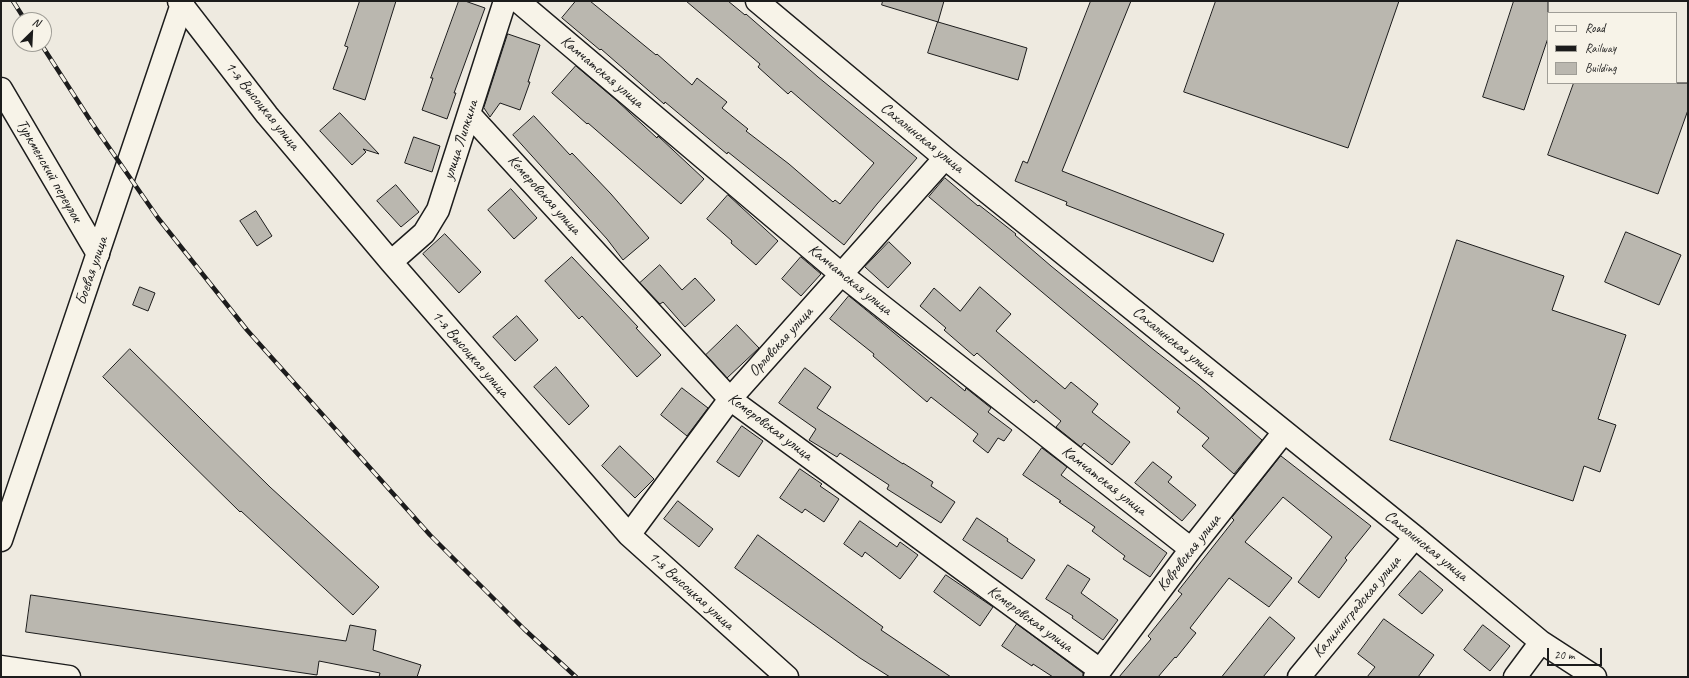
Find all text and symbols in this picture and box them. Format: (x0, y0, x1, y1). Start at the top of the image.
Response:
north arrow (12, 12, 52, 52)
legend (1547, 12, 1677, 84)
text: N (31, 14, 42, 30)
text: Road (1585, 20, 1605, 36)
street label: Камчатская улица (557, 32, 647, 112)
text: Railway (1585, 40, 1616, 56)
street label: 1-я Высоцкая улица (220, 58, 304, 154)
text: Building (1585, 60, 1617, 76)
street label: улица Липкина (439, 98, 483, 182)
street label: Сахалинская улица (876, 99, 968, 177)
street label: Туркменский переулок (12, 116, 86, 226)
street label: Кемеровская улица (503, 151, 585, 239)
street label: Боевая улица (71, 234, 113, 308)
street label: Камчатская улица (804, 240, 896, 320)
street label: Орловская улица (745, 303, 817, 381)
street label: Сахалинская улица (1128, 303, 1220, 381)
street label: 1-я Высоцкая улица (427, 307, 513, 401)
street label: Кемеровская улица (724, 389, 816, 465)
street label: Камчатская улица (1058, 442, 1150, 520)
street label: Сахалинская улица (1380, 507, 1472, 585)
street label: Ковровская улица (1153, 511, 1225, 595)
street label: 1-я Высоцкая улица (644, 548, 738, 634)
street label: Калининградская улица (1309, 552, 1405, 662)
street label: Кемеровская улица (984, 582, 1076, 656)
scale bar (1549, 640, 1604, 666)
text: 20 m (1554, 647, 1574, 663)

